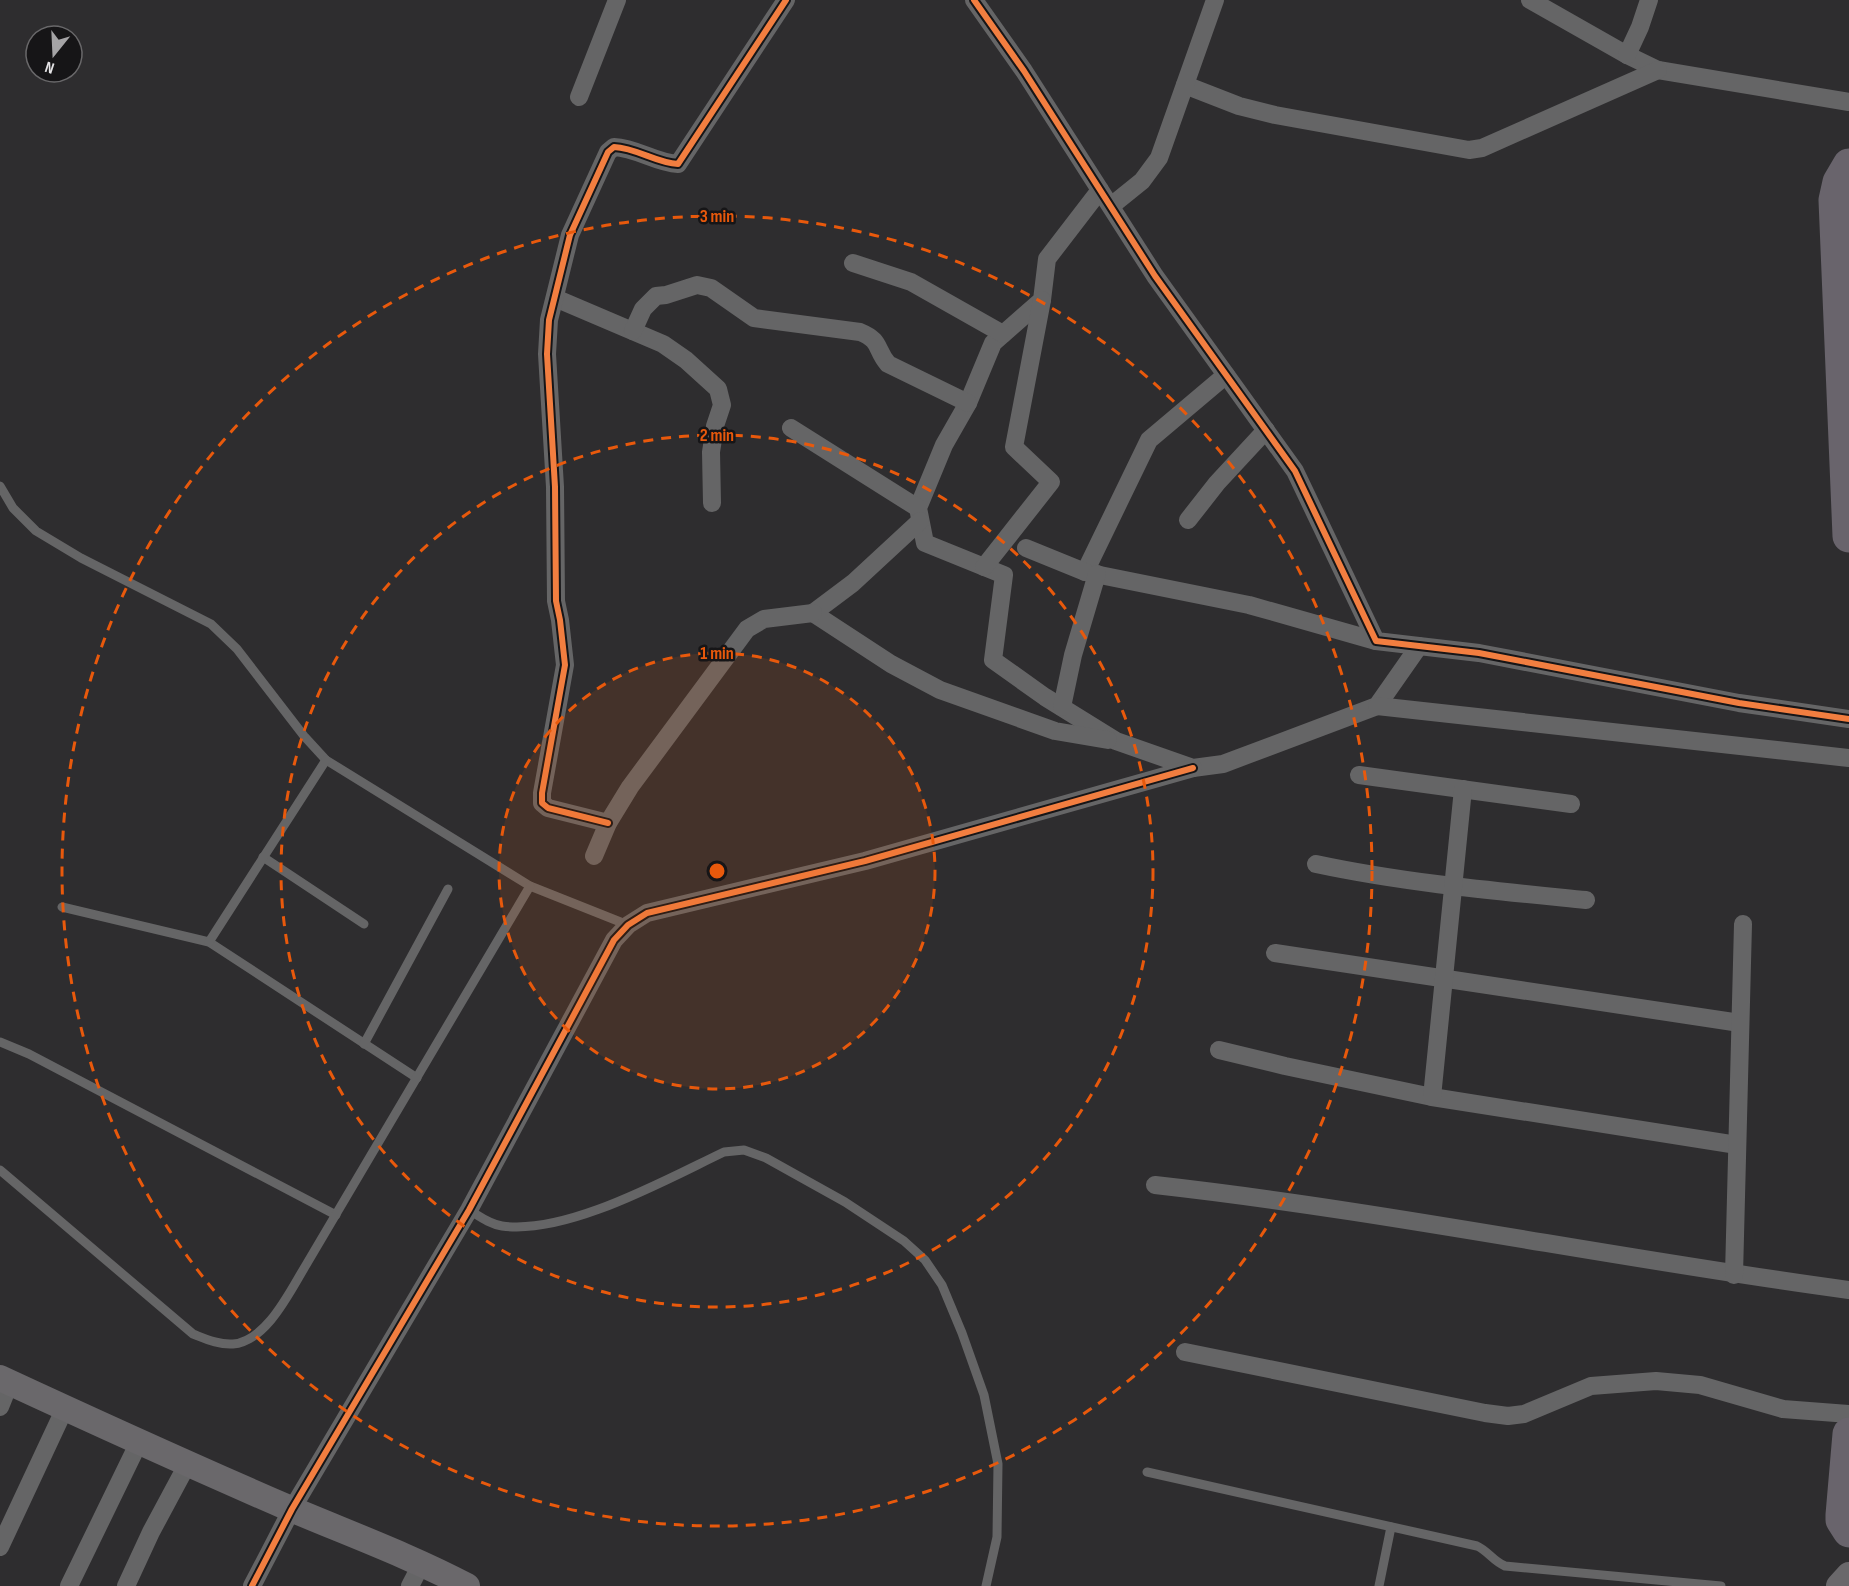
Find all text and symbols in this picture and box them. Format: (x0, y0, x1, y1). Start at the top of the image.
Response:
north arrow (24, 24, 84, 84)
text: N (43, 56, 57, 77)
text: 3 min (700, 206, 734, 227)
text: 2 min (700, 425, 734, 446)
text: 1 min (700, 643, 734, 664)
centre of rings (707, 861, 727, 881)

